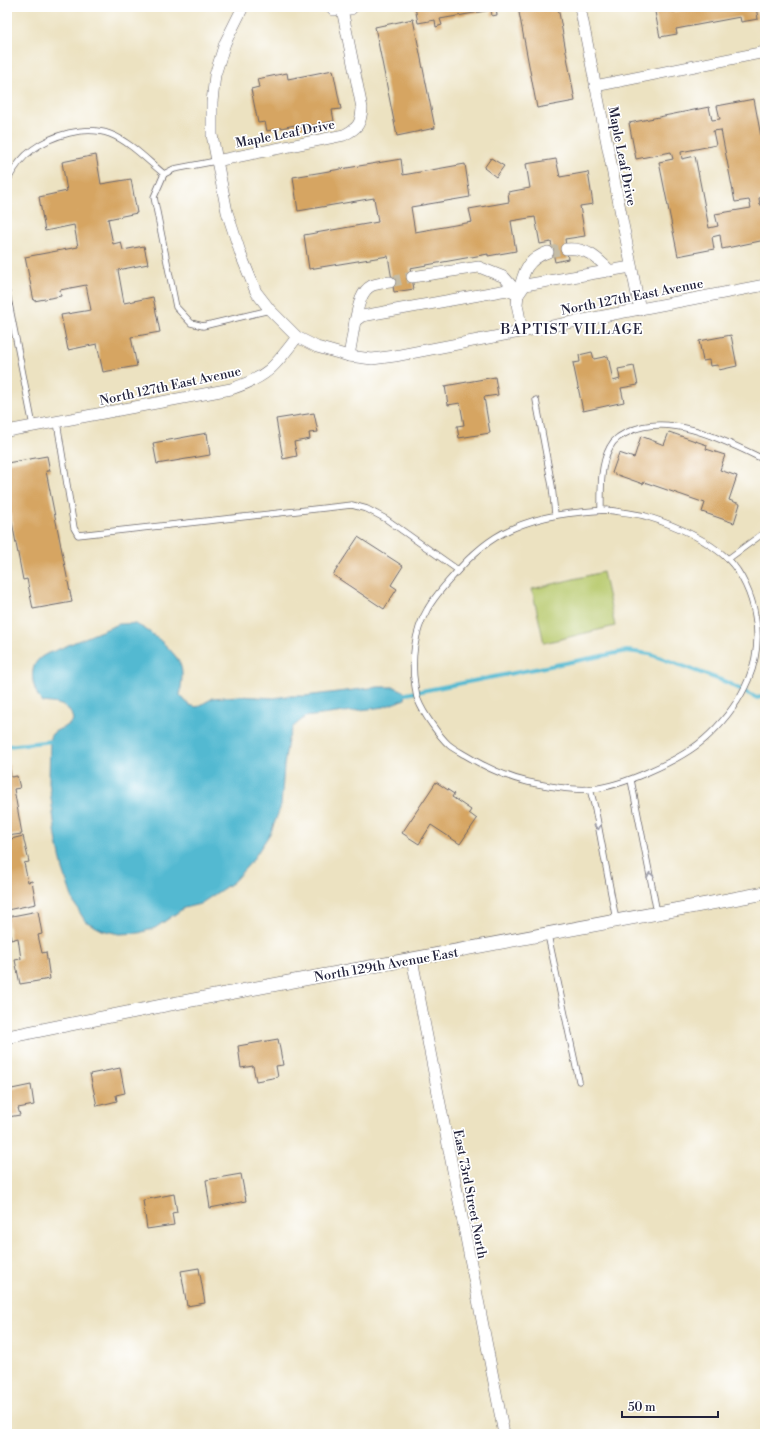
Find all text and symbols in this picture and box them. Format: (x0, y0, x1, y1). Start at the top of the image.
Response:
street label: Maple Leaf Drive (605, 105, 640, 208)
street label: Maple Leaf Drive (234, 116, 337, 151)
street label: North 127th East Avenue (560, 275, 705, 319)
district label: BAPTIST VILLAGE (500, 321, 643, 339)
street label: North 127th East Avenue (98, 363, 243, 409)
one-way arrow (594, 824, 602, 830)
one-way arrow (647, 872, 655, 878)
street label: North 129th Avenue East (313, 944, 460, 986)
street label: East 73rd Street North (450, 1128, 490, 1260)
scale bar (622, 1393, 718, 1419)
text: 50 m (628, 1400, 656, 1415)

